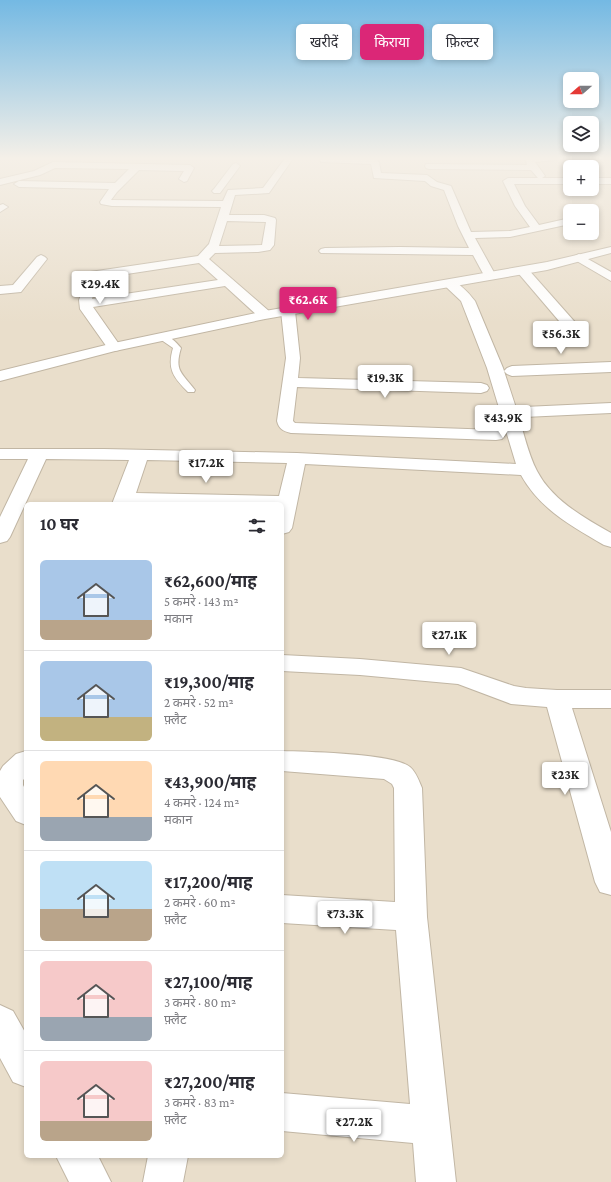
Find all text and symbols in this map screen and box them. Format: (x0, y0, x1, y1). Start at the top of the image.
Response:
chip: खरीदें (296, 24, 352, 60)
chip: किराया (360, 24, 424, 60)
chip: फ़िल्टर (432, 24, 493, 60)
north arrow (563, 72, 599, 108)
map controls (563, 72, 599, 240)
button: layers (563, 116, 599, 152)
button: + (563, 160, 599, 196)
button: − (563, 204, 599, 240)
pin: ₹29.4K (67, 271, 133, 305)
text: ₹29.4K (81, 276, 119, 291)
pin: ₹62.6K (275, 287, 341, 321)
text: ₹62.6K (289, 292, 327, 307)
pin: ₹56.3K (528, 321, 594, 355)
text: ₹56.3K (542, 326, 580, 341)
pin: ₹19.3K (352, 365, 418, 399)
text: ₹19.3K (367, 370, 403, 385)
pin: ₹43.9K (470, 405, 536, 439)
text: ₹43.9K (484, 410, 522, 425)
pin: ₹17.2K (173, 450, 239, 484)
text: ₹17.2K (188, 455, 224, 470)
text: 10 घर (40, 515, 78, 534)
icon: filters (246, 515, 268, 537)
text: ₹62,600/माह (164, 572, 257, 591)
icon: home (72, 576, 120, 624)
text: 5 कमरे · 143 m² (164, 594, 239, 609)
text: मकान (164, 611, 192, 626)
pin: ₹27.1K (416, 622, 482, 656)
text: ₹27.1K (431, 627, 467, 642)
text: ₹19,300/माह (164, 673, 254, 692)
icon: home (72, 677, 120, 725)
text: 2 कमरे · 52 m² (164, 695, 234, 710)
text: फ़्लैट (164, 712, 187, 727)
pin: ₹23K (541, 762, 589, 796)
text: ₹23K (551, 767, 579, 782)
text: ₹43,900/माह (164, 773, 256, 792)
icon: home (72, 777, 120, 825)
text: 4 कमरे · 124 m² (164, 795, 239, 810)
text: मकान (164, 812, 192, 827)
text: ₹17,200/माह (164, 873, 253, 892)
icon: home (72, 877, 120, 925)
text: 2 कमरे · 60 m² (164, 895, 236, 910)
pin: ₹73.3K (312, 901, 378, 935)
text: ₹73.3K (326, 906, 364, 921)
text: फ़्लैट (164, 912, 187, 927)
text: ₹27,100/माह (164, 973, 252, 992)
icon: home (72, 977, 120, 1025)
text: 3 कमरे · 80 m² (164, 995, 236, 1010)
text: फ़्लैट (164, 1012, 187, 1027)
text: ₹27,200/माह (164, 1073, 255, 1092)
icon: home (72, 1077, 120, 1125)
text: 3 कमरे · 83 m² (164, 1095, 235, 1110)
pin: ₹27.2K (321, 1109, 387, 1143)
text: फ़्लैट (164, 1112, 187, 1127)
text: ₹27.2K (335, 1114, 373, 1129)

